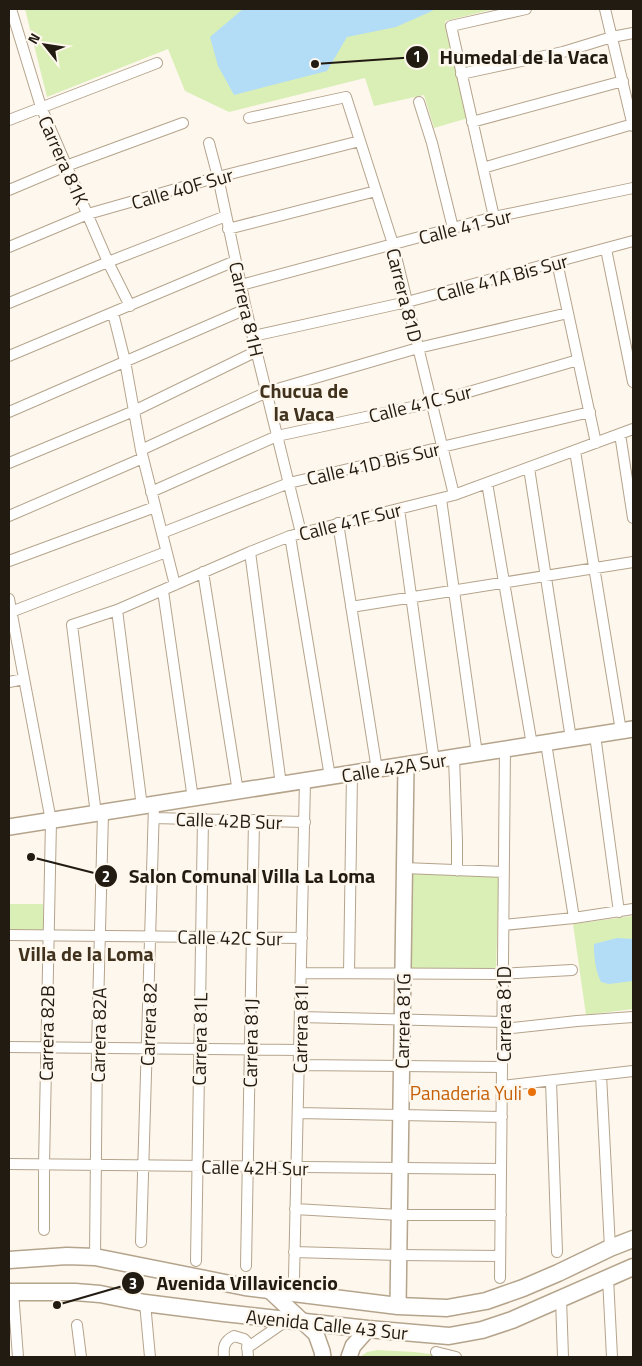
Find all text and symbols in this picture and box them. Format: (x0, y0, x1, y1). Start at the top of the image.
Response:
north arrow (20, 20, 70, 70)
text: N (22, 29, 45, 48)
callout: Humedal de la Vaca (405, 39, 619, 74)
text: Humedal de la Vaca (439, 41, 609, 72)
text: 1 (413, 45, 421, 68)
street label: Carrera 81K (31, 111, 97, 209)
street label: Calle 40F Sur (128, 159, 237, 216)
street label: Calle 41 Sur (415, 200, 515, 252)
street label: Carrera 81D (379, 245, 431, 345)
street label: Calle 41A Bis Sur (433, 245, 571, 308)
street label: Carrera 81H (222, 259, 272, 359)
district label: Chucua de la Vaca (260, 375, 348, 429)
street label: Calle 41C Sur (365, 376, 475, 430)
street label: Calle 41D Bis Sur (303, 433, 443, 492)
street label: Calle 41F Sur (296, 494, 405, 548)
street label: Calle 42A Sur (339, 744, 449, 790)
street label: Calle 42B Sur (175, 804, 283, 836)
callout: Salon Comunal Villa La Loma (93, 859, 385, 894)
text: Salon Comunal Villa La Loma (129, 860, 375, 891)
text: 2 (102, 865, 110, 888)
street label: Calle 42C Sur (177, 922, 283, 952)
district label: Villa de la Loma (18, 938, 154, 969)
street label: Carrera 81D (489, 966, 518, 1062)
street label: Carrera 81G (387, 973, 417, 1069)
street label: Carrera 82 (132, 982, 164, 1066)
street label: Carrera 81I (285, 984, 315, 1074)
street label: Carrera 82B (31, 985, 61, 1081)
street label: Carrera 82A (83, 987, 113, 1083)
street label: Carrera 81L (184, 992, 214, 1086)
street label: Carrera 81J (235, 998, 265, 1088)
place label: Panaderia Yuli (410, 1078, 522, 1107)
marker: Panaderia Yuli (526, 1086, 538, 1098)
street label: Calle 42H Sur (201, 1152, 309, 1182)
callout: Avenida Villavicencio (121, 1266, 347, 1301)
text: Avenida Villavicencio (156, 1267, 338, 1298)
text: 3 (129, 1272, 137, 1295)
street label: Avenida Calle 43 Sur (245, 1301, 410, 1347)

